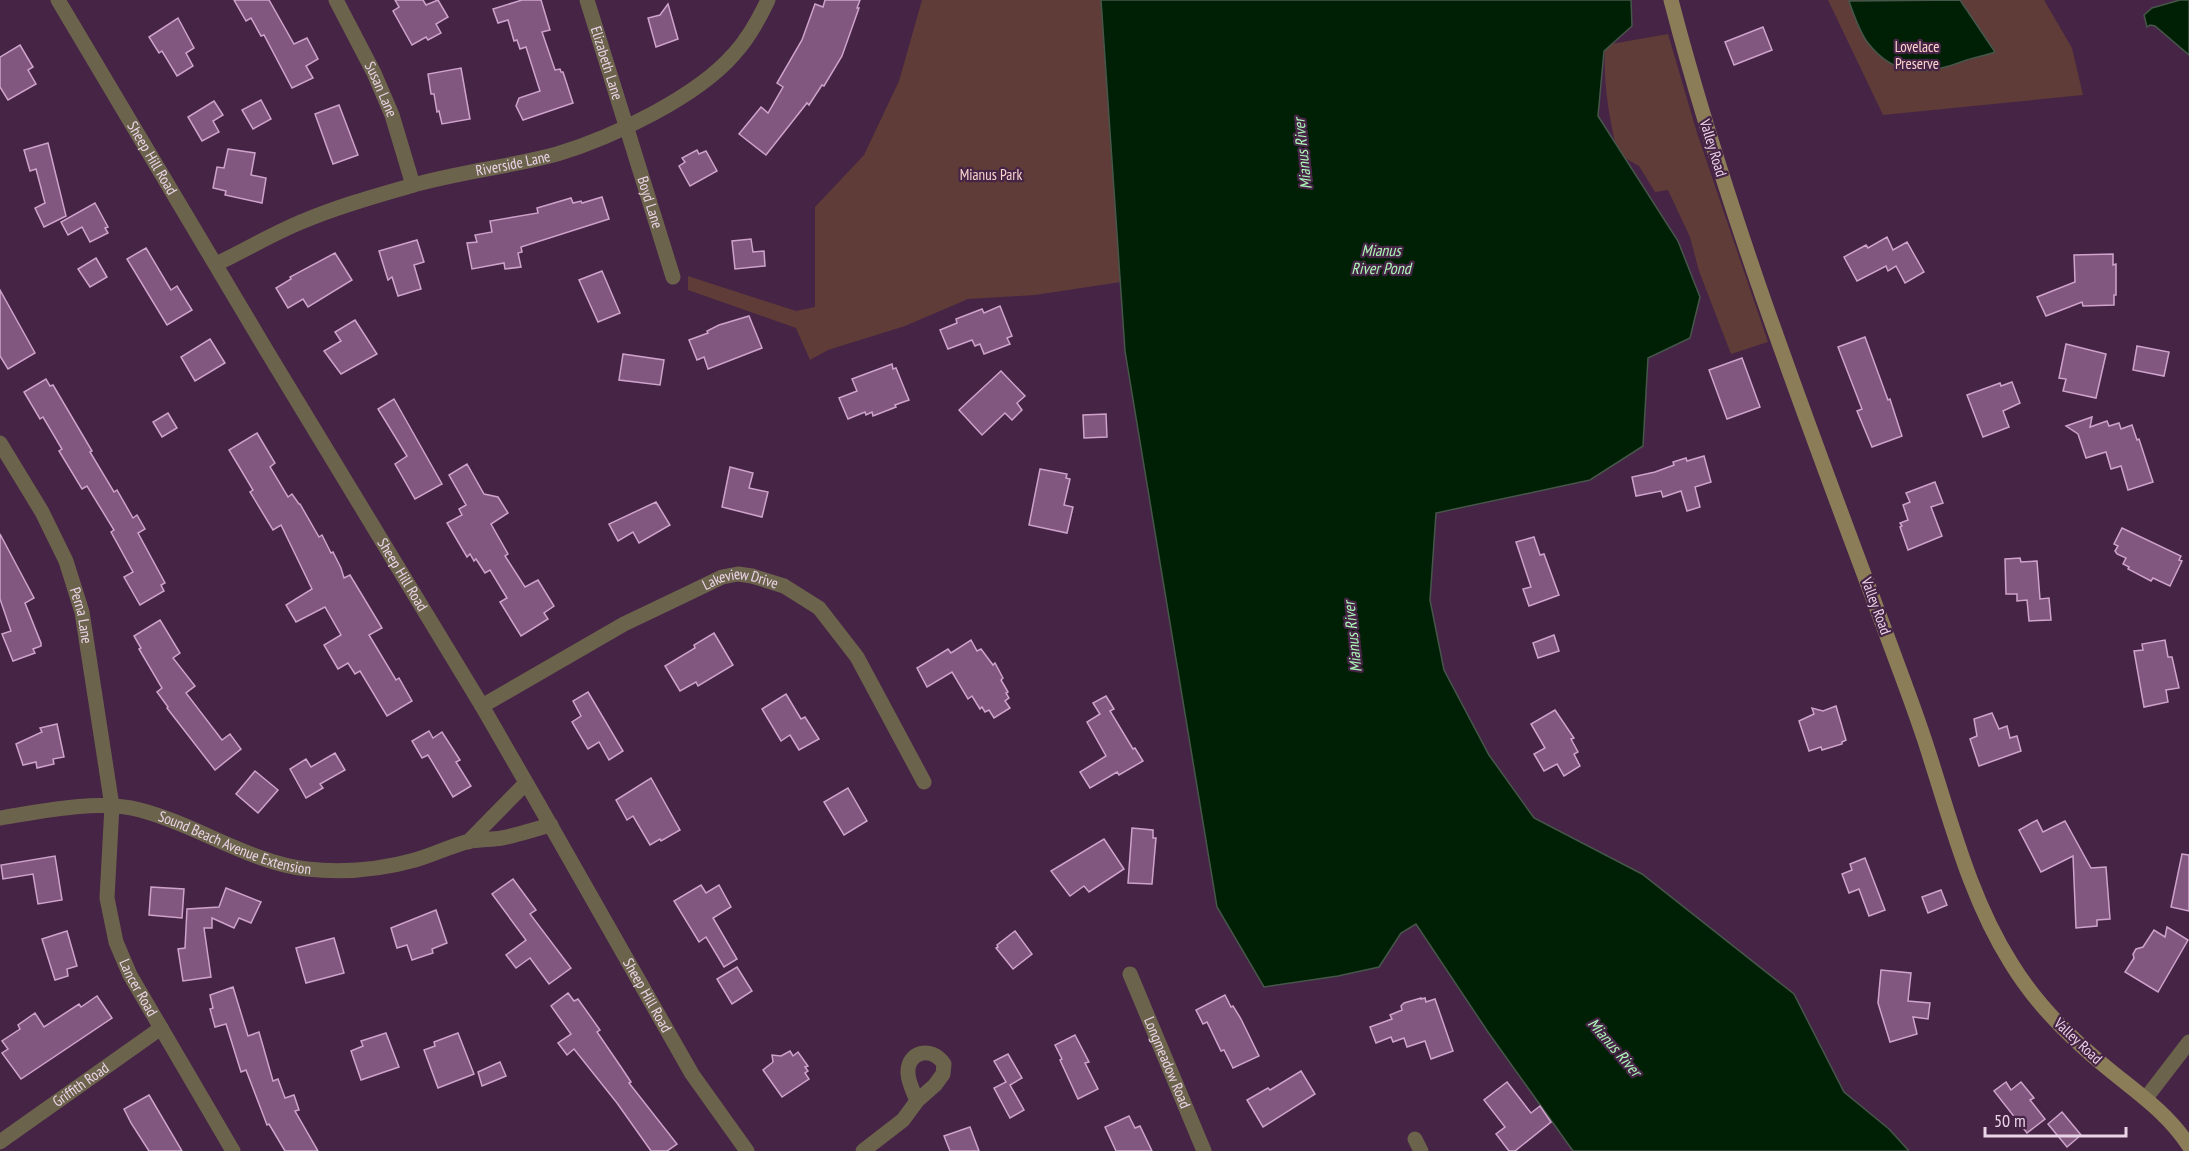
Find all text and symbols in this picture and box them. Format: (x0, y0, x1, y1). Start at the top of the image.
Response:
street label: Elizabeth Lane (587, 24, 627, 102)
park label: Lovelace Preserve (1895, 37, 1939, 73)
street label: Susan Lane (361, 58, 402, 120)
water label: Mianus River (1288, 115, 1316, 190)
street label: Valley Road (1695, 116, 1731, 179)
street label: Sheep Hill Road (123, 118, 182, 198)
street label: Riverside Lane (474, 146, 552, 180)
park label: Mianus Park (960, 165, 1022, 184)
street label: Boyd Lane (633, 174, 667, 231)
water label: Mianus River Pond (1351, 240, 1413, 278)
street label: Sheep Hill Road (373, 534, 432, 614)
street label: Lakeview Drive (699, 564, 781, 594)
street label: Valley Road (1857, 574, 1896, 637)
street label: Perna Lane (66, 585, 97, 645)
water label: Mianus River (1338, 598, 1366, 673)
street label: Sound Beach Avenue Extension (156, 806, 312, 878)
street label: Sheep Hill Road (619, 955, 676, 1036)
street label: Lancer Road (115, 956, 162, 1020)
street label: Valley Road (2049, 1013, 2106, 1068)
street label: Longmeadow Road (1140, 1014, 1195, 1111)
water label: Mianus River (1584, 1014, 1648, 1082)
street label: Griffith Road (49, 1058, 112, 1111)
scale bar (1985, 1100, 2126, 1138)
text: 50 m (1994, 1109, 2026, 1132)

